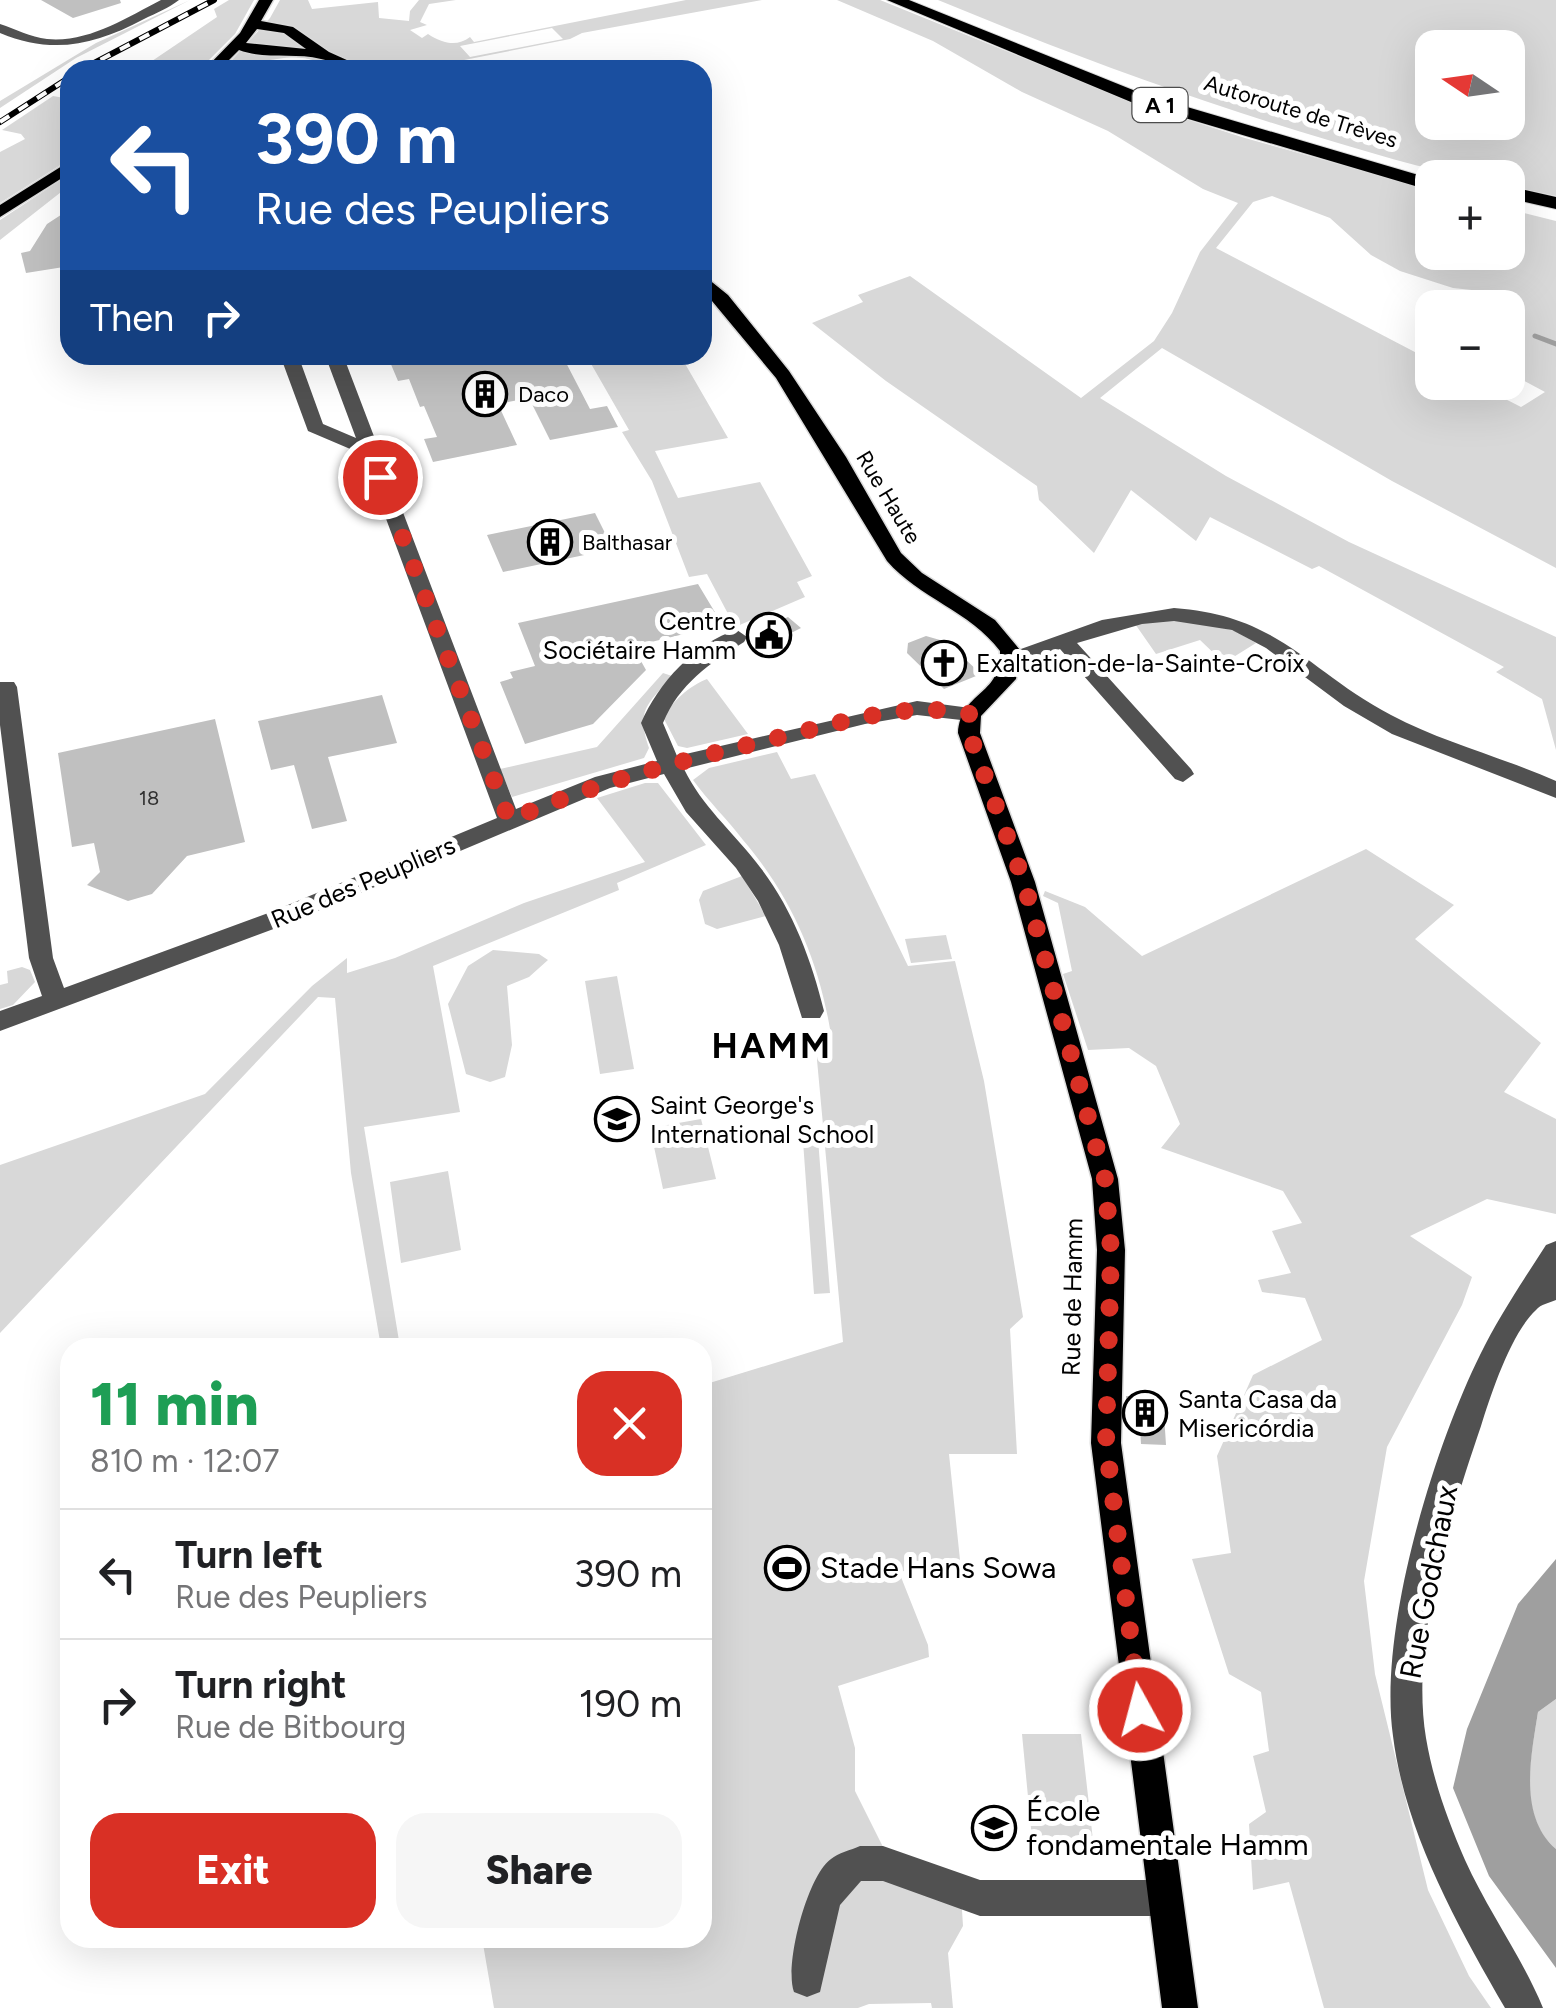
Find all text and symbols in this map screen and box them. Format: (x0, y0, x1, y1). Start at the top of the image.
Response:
north arrow (1415, 30, 1525, 140)
map controls (1415, 30, 1525, 400)
street label: Autoroute de Trèves (1201, 69, 1401, 154)
road number: A 1 (1132, 88, 1188, 122)
text: 390 m (255, 96, 458, 181)
icon: left (90, 100, 220, 230)
button: + (1415, 160, 1525, 270)
text: Rue des Peupliers (255, 181, 610, 235)
icon: right (194, 290, 249, 345)
button: − (1415, 290, 1525, 400)
text: Then (90, 295, 174, 341)
building icon: Daco (462, 371, 508, 417)
place label: Daco (518, 381, 569, 408)
pin (338, 435, 423, 520)
street label: Rue Haute (850, 446, 927, 549)
icon: arrive (353, 450, 408, 505)
building icon: Balthasar (527, 519, 573, 565)
place label: Balthasar (582, 529, 673, 556)
place label: Centre Sociétaire Hamm (543, 606, 736, 665)
public building icon: Centre Sociétaire Hamm (746, 612, 792, 658)
church icon: Exaltation-de-la-Sainte-Croix (921, 640, 967, 686)
place label: Exaltation-de-la-Sainte-Croix (976, 648, 1305, 678)
house number: 18 (139, 786, 159, 810)
street label: Rue des Peupliers (266, 830, 460, 934)
district label: HAMM (711, 1025, 833, 1067)
place label: Saint George's International School (650, 1090, 874, 1149)
school or university icon: Saint George's International School (594, 1096, 640, 1142)
street label: Rue de Hamm (1056, 1218, 1088, 1376)
text: 11 min (90, 1368, 259, 1440)
button: close (577, 1371, 682, 1476)
place label: Santa Casa da Misericórdia (1178, 1384, 1337, 1443)
building icon: Santa Casa da Misericórdia (1122, 1390, 1168, 1436)
text: 810 m · 12:07 (90, 1442, 279, 1480)
street label: Rue Godchaux (1392, 1482, 1465, 1682)
text: Turn left (175, 1532, 323, 1578)
sports icon: Stade Hans Sowa (764, 1545, 810, 1591)
icon: left (90, 1547, 145, 1602)
place label: Stade Hans Sowa (820, 1549, 1056, 1586)
text: 390 m (574, 1551, 682, 1597)
text: Rue des Peupliers (175, 1578, 427, 1616)
position arrow (1088, 1658, 1192, 1762)
text: Turn right (175, 1662, 347, 1708)
icon: right (90, 1677, 145, 1732)
text: 190 m (579, 1681, 682, 1727)
text: Rue de Bitbourg (175, 1708, 406, 1746)
place label: École fondamentale Hamm (1026, 1792, 1309, 1863)
school or university icon: École fondamentale Hamm (971, 1805, 1017, 1851)
button: Exit (90, 1813, 376, 1928)
button: Share (396, 1813, 682, 1928)

